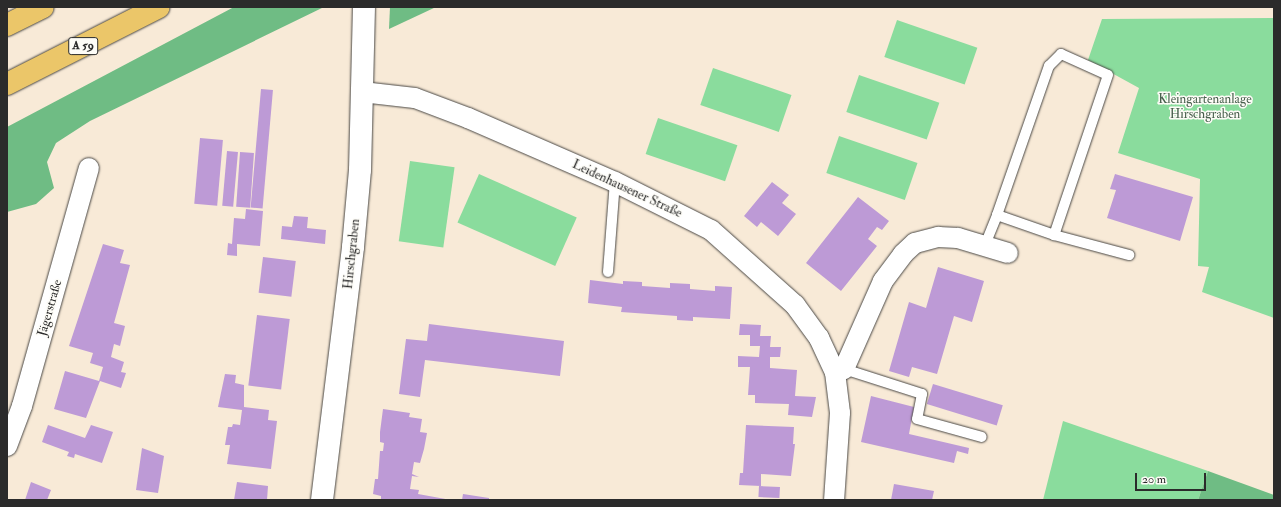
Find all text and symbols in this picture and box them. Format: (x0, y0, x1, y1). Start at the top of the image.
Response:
road number: A 59 (68, 36, 98, 56)
park label: Kleingartenanlage Hirschgraben (1158, 92, 1252, 123)
street label: Leidenhausener Straße (570, 157, 684, 221)
street label: Hirschgraben (341, 218, 363, 290)
street label: Jägerstraße (34, 278, 66, 338)
scale bar (1137, 465, 1208, 491)
text: 20 m (1142, 472, 1166, 487)

